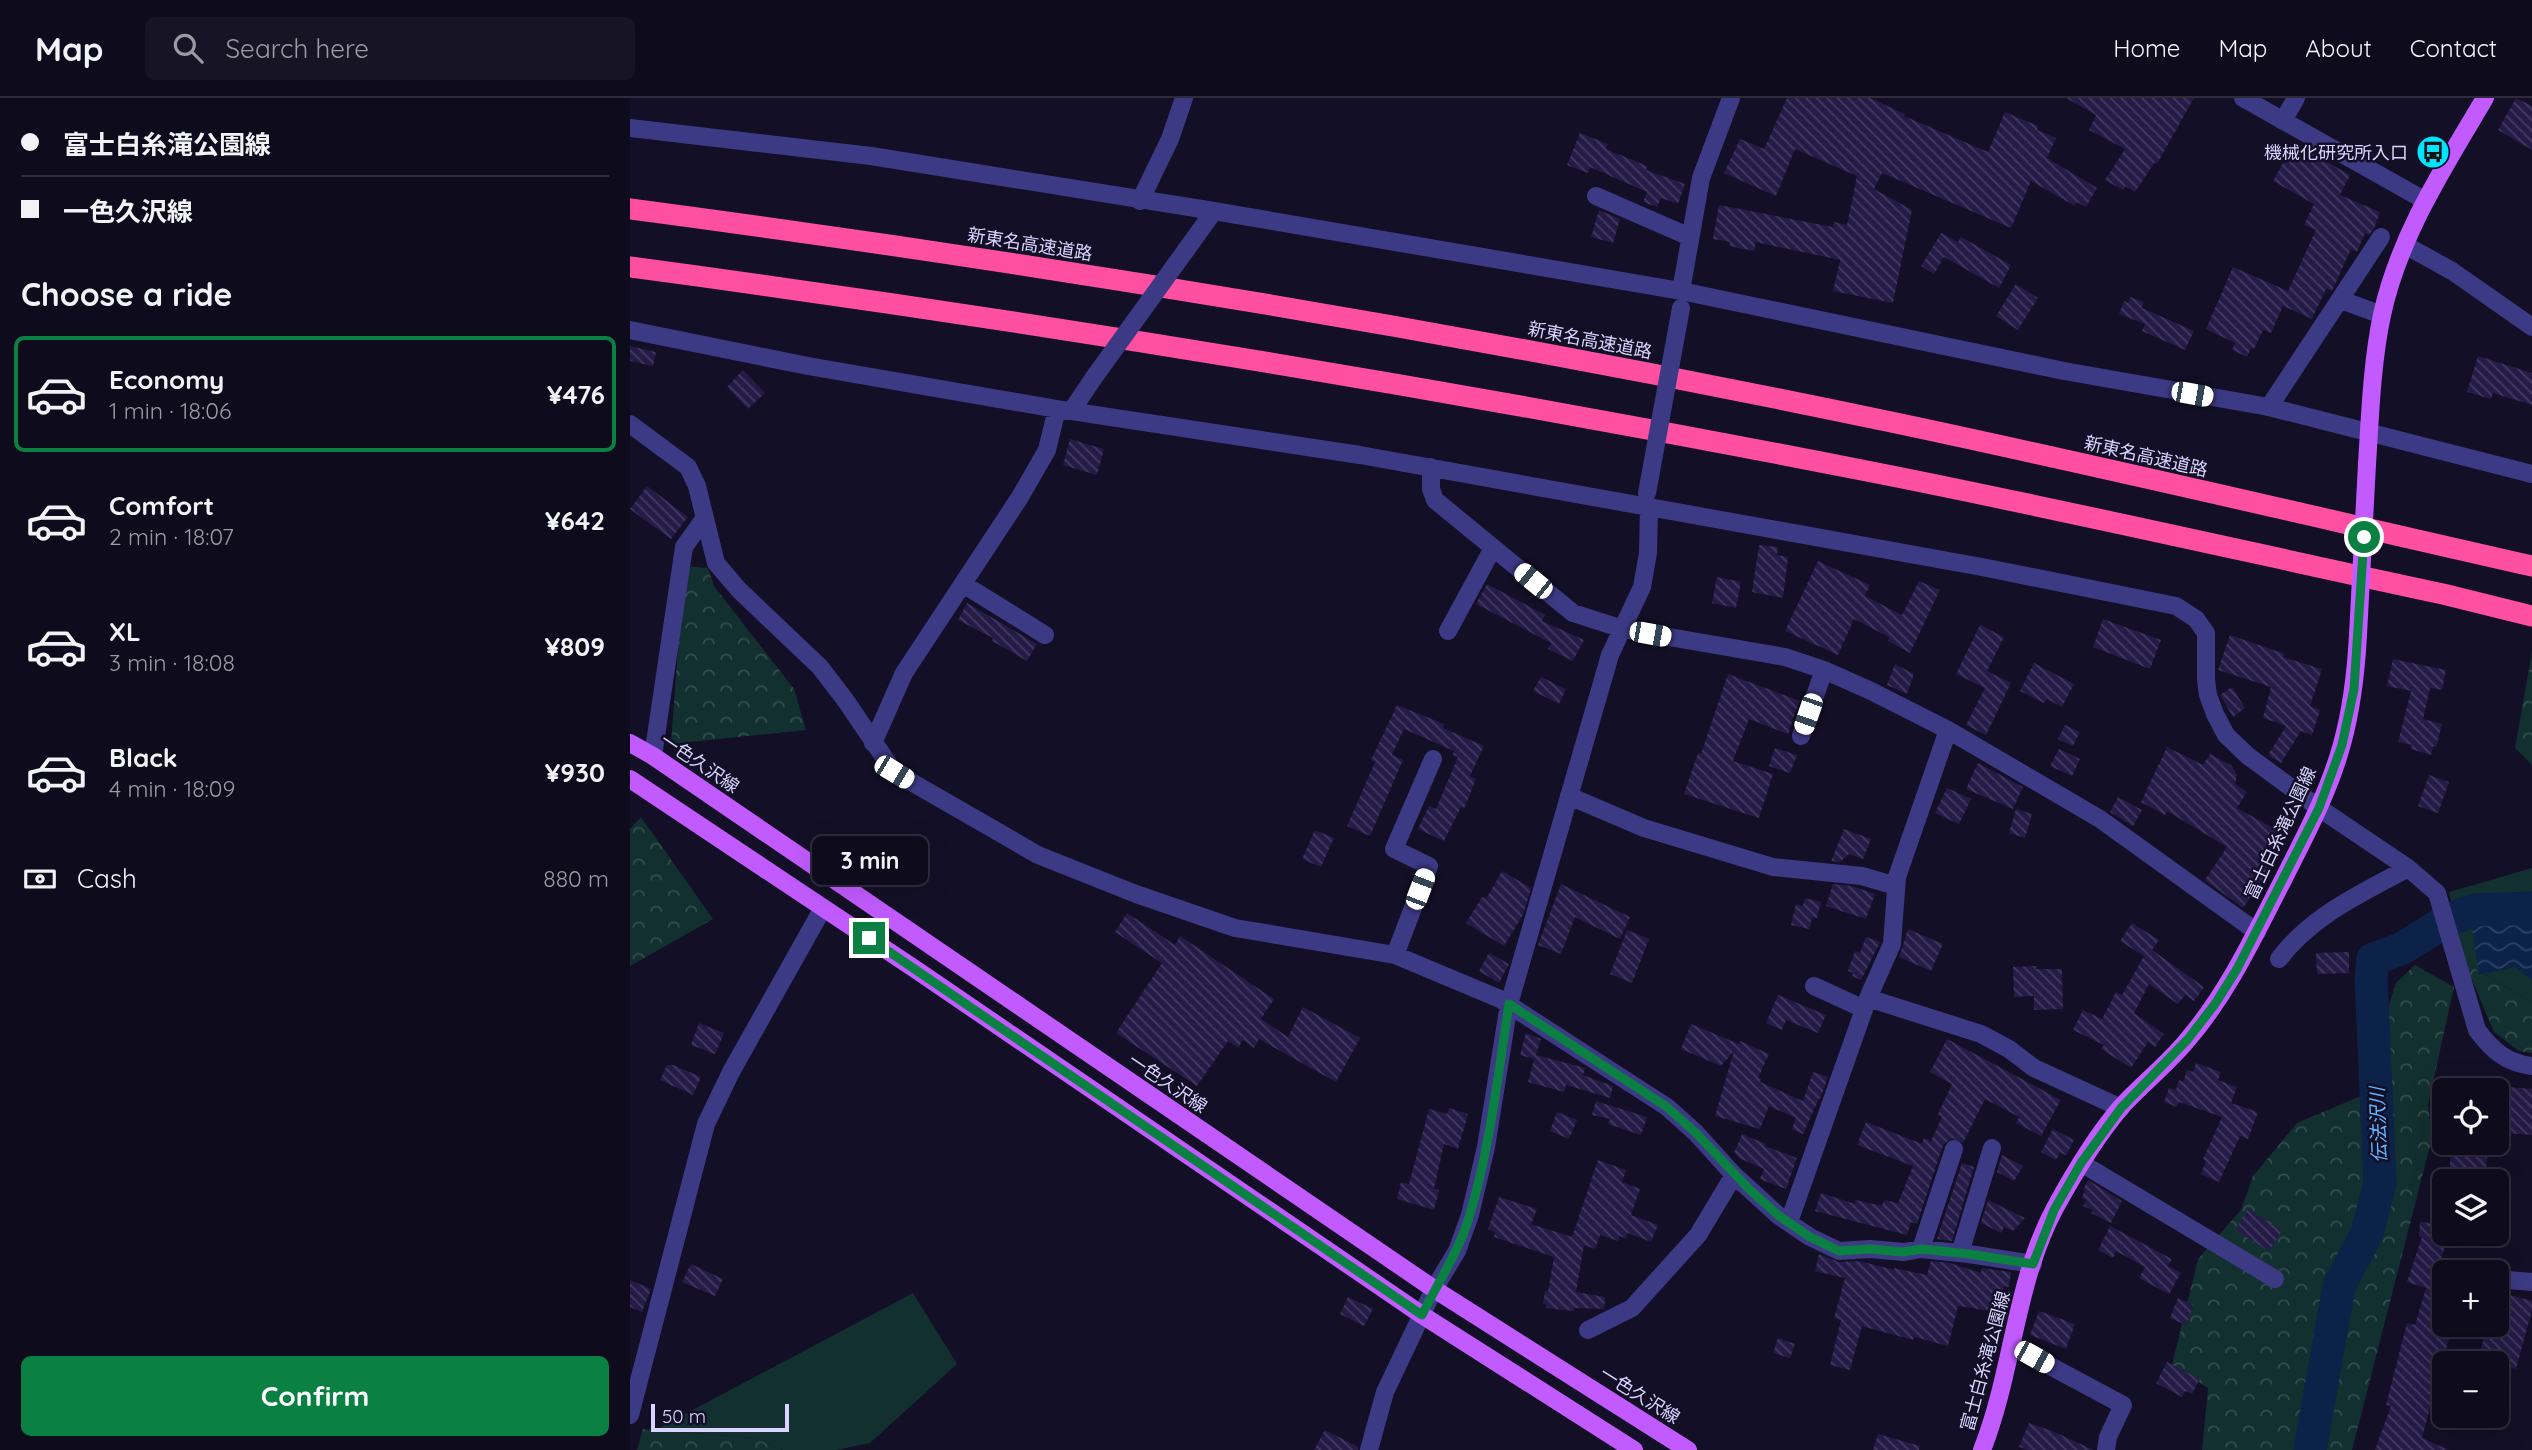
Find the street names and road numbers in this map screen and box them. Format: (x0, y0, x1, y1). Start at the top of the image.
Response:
street label: 新東名高速道路 (966, 223, 1094, 265)
street label: 新東名高速道路 (1526, 317, 1654, 363)
street label: 新東名高速道路 (2082, 431, 2210, 481)
street label: 一色久沢線 (656, 728, 744, 798)
street label: 富士白糸滝公園線 (2239, 763, 2321, 903)
street label: 一色久沢線 (1124, 1048, 1212, 1118)
street label: 富士白糸滝公園線 (1955, 1288, 2015, 1434)
street label: 一色久沢線 (1596, 1361, 1684, 1429)

